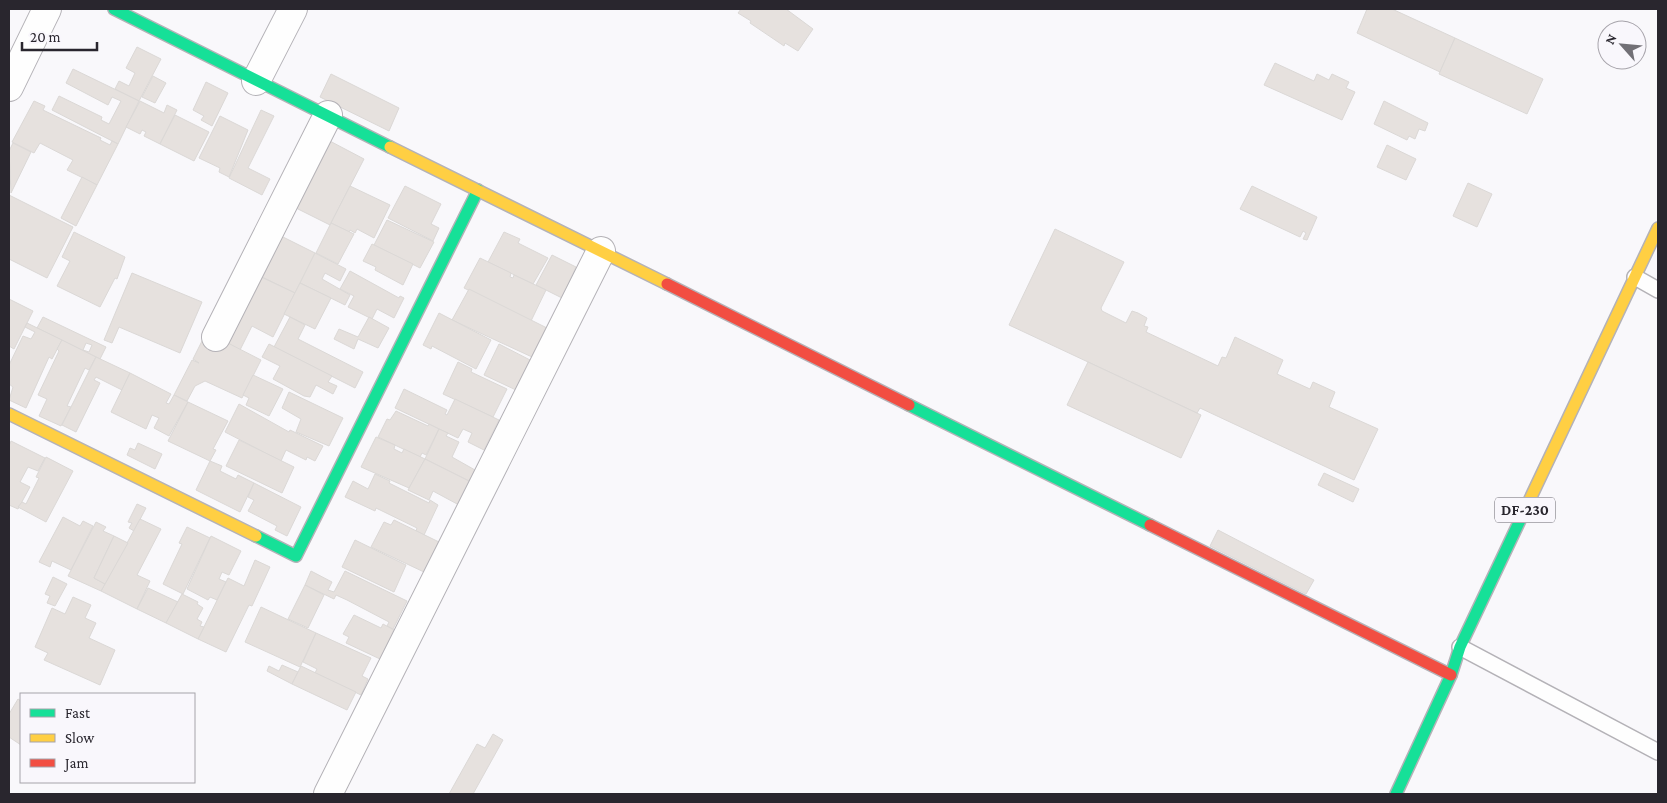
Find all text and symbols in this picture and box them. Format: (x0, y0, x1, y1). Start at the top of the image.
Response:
scale bar (22, 20, 98, 52)
north arrow (1597, 20, 1647, 70)
text: 20 m (30, 29, 61, 45)
text: N (1601, 31, 1620, 47)
road number: DF-230 (1495, 498, 1555, 522)
legend (20, 693, 195, 783)
text: Fast (65, 705, 91, 721)
text: Slow (65, 730, 95, 746)
text: Jam (63, 755, 88, 772)

